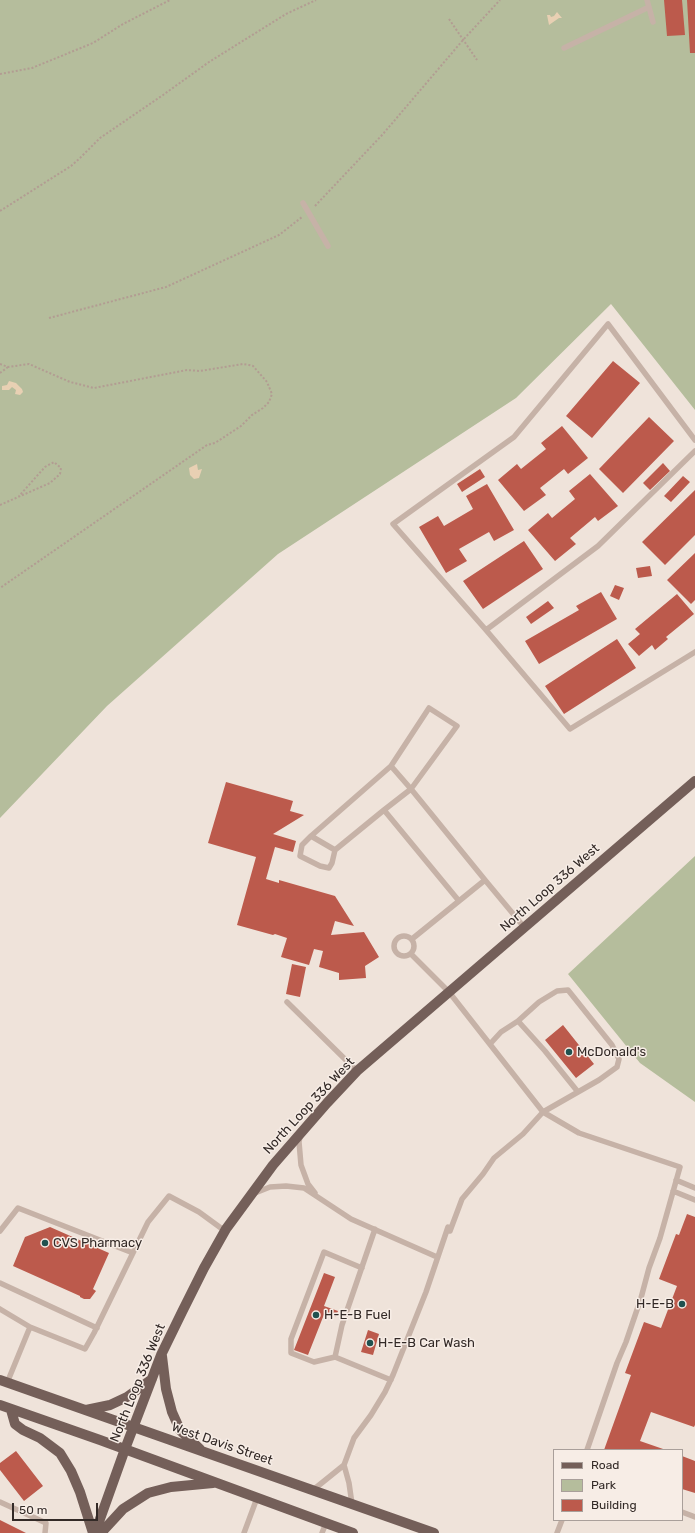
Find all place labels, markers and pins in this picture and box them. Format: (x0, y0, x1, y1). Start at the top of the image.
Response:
place label: McDonald's (577, 1044, 646, 1060)
marker: McDonald's (564, 1047, 574, 1057)
place label: CVS Pharmacy (53, 1235, 142, 1251)
marker: CVS Pharmacy (40, 1238, 50, 1248)
place label: H-E-B (636, 1296, 674, 1312)
marker: H-E-B (677, 1299, 687, 1309)
place label: H-E-B Fuel (324, 1307, 391, 1323)
marker: H-E-B Fuel (311, 1310, 321, 1320)
place label: H-E-B Car Wash (378, 1335, 475, 1351)
marker: H-E-B Car Wash (365, 1338, 375, 1348)

